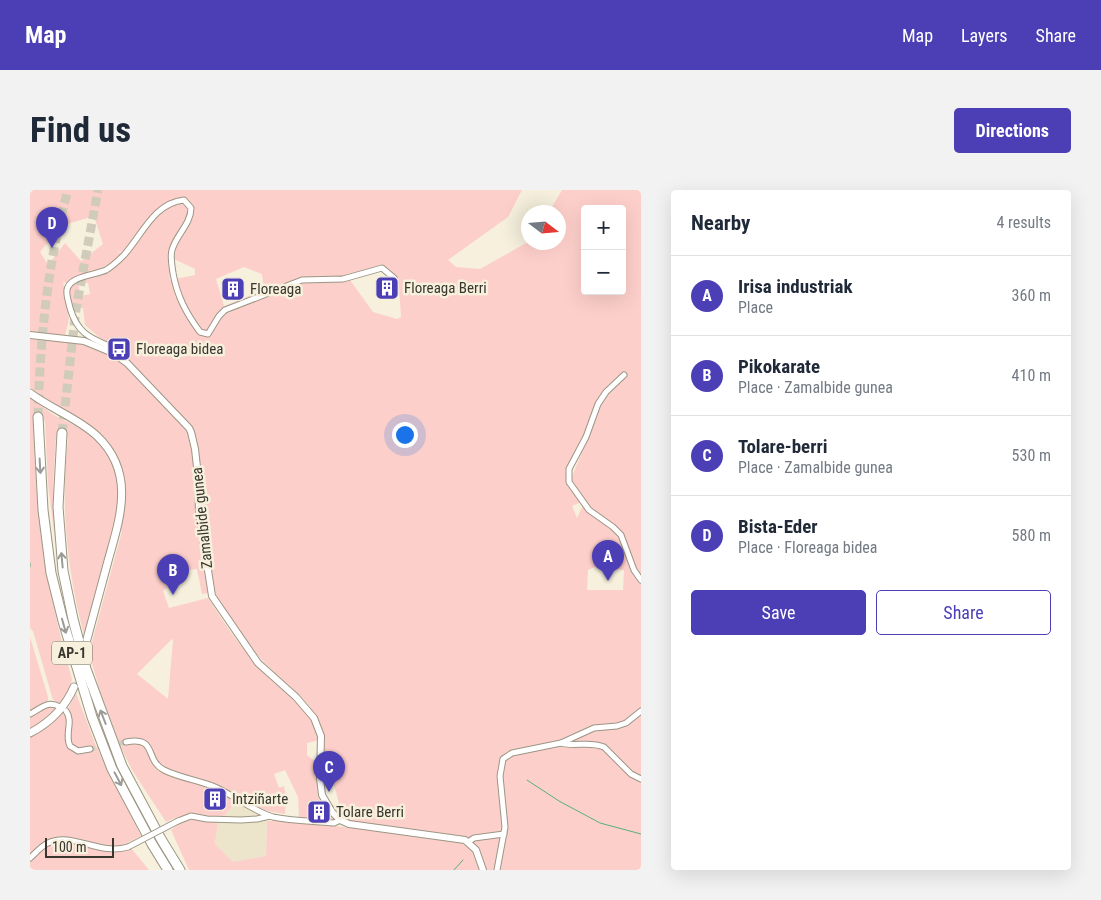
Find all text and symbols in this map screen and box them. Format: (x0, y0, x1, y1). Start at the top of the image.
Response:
text: Map (25, 21, 66, 49)
text: Map (902, 25, 933, 46)
text: Layers (961, 25, 1008, 46)
text: Share (1036, 25, 1076, 46)
button: Directions (954, 108, 1071, 153)
text: Find us (30, 110, 131, 151)
north arrow (521, 205, 566, 250)
map controls (581, 205, 626, 295)
button: + (581, 205, 626, 250)
pin: D (36, 207, 68, 248)
text: Nearby (691, 211, 750, 235)
text: 4 results (996, 213, 1051, 232)
button: − (581, 250, 626, 295)
building icon: Floreaga Berri (374, 275, 400, 301)
text: Irisa industriak (738, 275, 853, 298)
building icon: Floreaga (220, 276, 246, 302)
place label: Floreaga Berri (404, 279, 487, 297)
place label: Floreaga (250, 280, 301, 298)
text: A (702, 286, 712, 305)
text: 360 m (1012, 286, 1051, 305)
text: Place (738, 298, 773, 317)
bus stop icon: Floreaga bidea (106, 336, 132, 362)
place label: Floreaga bidea (136, 340, 223, 358)
text: Pikokarate (738, 355, 820, 378)
text: B (703, 366, 711, 385)
text: 410 m (1012, 366, 1051, 385)
text: Place · Zamalbide gunea (738, 378, 893, 397)
your location (392, 422, 418, 448)
text: Tolare-berri (738, 435, 828, 458)
text: C (702, 446, 712, 465)
text: 530 m (1012, 446, 1051, 465)
one-way arrow (36, 457, 45, 473)
text: Place · Zamalbide gunea (738, 458, 893, 477)
street label: Zamalbide gunea (188, 466, 216, 570)
text: Bista-Eder (738, 515, 818, 538)
text: D (702, 526, 712, 545)
text: 580 m (1012, 526, 1051, 545)
text: Place · Floreaga bidea (738, 538, 878, 557)
pin: A (592, 540, 624, 581)
one-way arrow (57, 553, 67, 569)
pin: B (157, 554, 189, 595)
button: Save (691, 590, 866, 635)
button: Share (876, 590, 1051, 635)
one-way arrow (60, 618, 69, 634)
road number: AP-1 (52, 642, 92, 664)
one-way arrow (98, 710, 107, 725)
pin: C (313, 751, 345, 792)
one-way arrow (114, 771, 123, 786)
building icon: Intziñarte (202, 786, 228, 812)
place label: Intziñarte (232, 790, 288, 808)
building icon: Tolare Berri (306, 799, 332, 825)
place label: Tolare Berri (336, 803, 404, 821)
scale bar (45, 835, 114, 858)
text: 100 m (52, 839, 87, 855)

